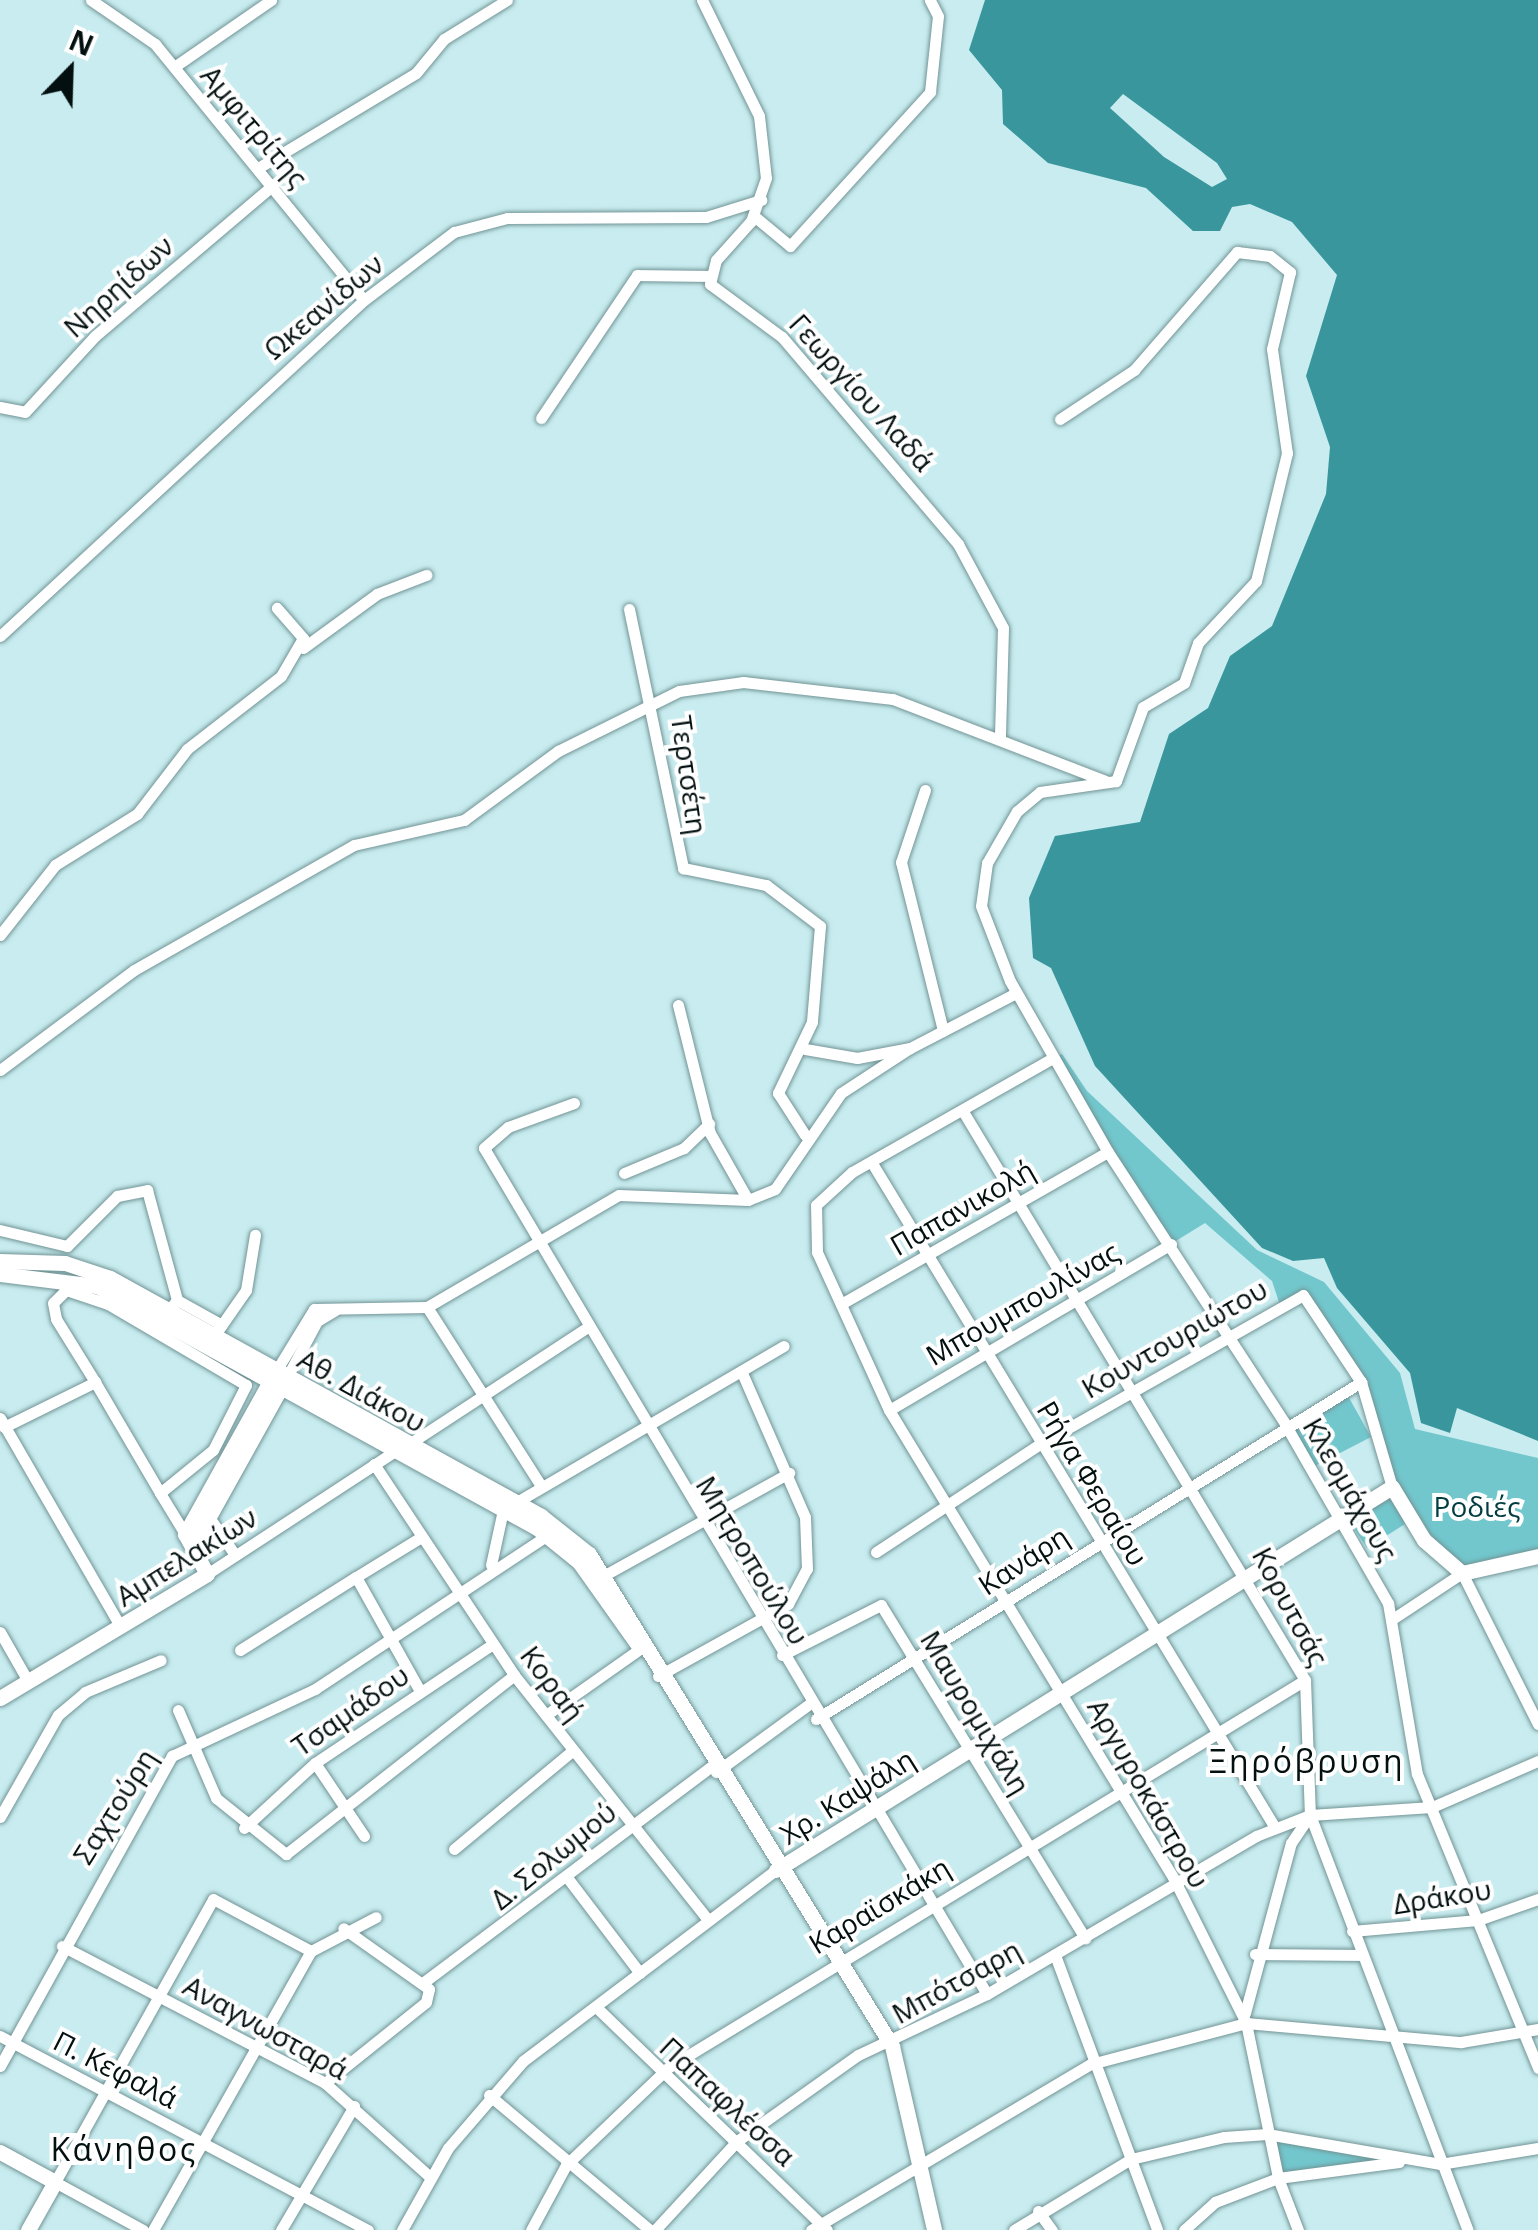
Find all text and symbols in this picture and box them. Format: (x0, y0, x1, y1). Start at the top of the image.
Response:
north arrow (20, 20, 120, 120)
text: N (64, 20, 100, 64)
street label: Αμφιτρίτης (195, 58, 315, 194)
street label: Νηρηίδων (56, 228, 180, 344)
street label: Ωκεανίδων (257, 246, 389, 366)
street label: Γεωργίου Λαδά (783, 307, 941, 477)
street label: Τερτσέτη (665, 713, 715, 837)
street label: Παπανικολή (884, 1152, 1040, 1262)
street label: Μπουμπουλίνας (920, 1234, 1124, 1372)
street label: Κουντουριώτου (1075, 1271, 1273, 1405)
street label: Αθ. Διάκου (292, 1341, 432, 1439)
street label: Ρήγα Φεραίου (1031, 1395, 1155, 1571)
street label: Κλεομάχους (1297, 1412, 1405, 1566)
street label: Μητροπούλου (690, 1470, 816, 1650)
park label: Ροδιές (1434, 1489, 1520, 1523)
street label: Αμπελακίων (109, 1499, 263, 1613)
street label: Κανάρη (972, 1519, 1074, 1601)
street label: Κορυτσάς (1246, 1541, 1336, 1671)
street label: Μαυρομιχάλη (914, 1624, 1038, 1800)
street label: Κοραή (514, 1639, 592, 1727)
street label: Τσαμάδου (285, 1658, 415, 1762)
street label: Αργυροκάστρου (1081, 1693, 1217, 1893)
street label: Χρ. Καψάλη (774, 1741, 920, 1851)
street label: Σαχτούρη (65, 1742, 163, 1870)
district label: Ξηρόβρυση (1209, 1742, 1405, 1780)
street label: Δ. Σολωμού (484, 1794, 622, 1916)
street label: Καραϊσκάκη (802, 1850, 956, 1960)
street label: Δράκου (1391, 1872, 1493, 1920)
street label: Μπότσαρη (886, 1932, 1026, 2030)
street label: Αναγνωσταρά (178, 1968, 354, 2086)
street label: Π. Κεφαλά (48, 2023, 184, 2115)
street label: Παπαφλέσσα (653, 2030, 803, 2172)
district label: Κάνηθος (50, 2130, 198, 2168)

